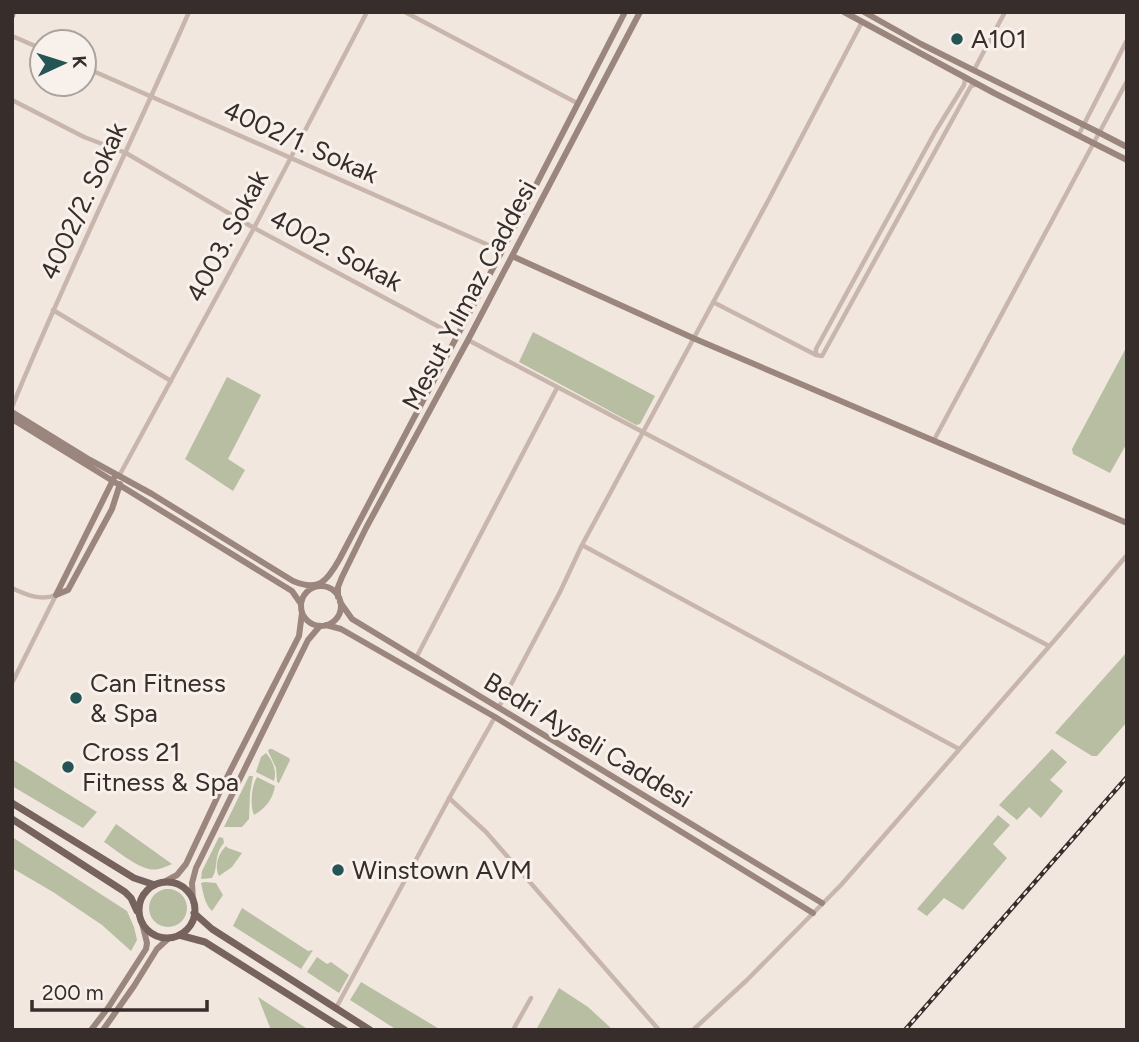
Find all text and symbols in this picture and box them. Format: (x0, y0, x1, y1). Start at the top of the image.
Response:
place label: A101 (971, 23, 1027, 55)
north arrow (28, 28, 98, 98)
marker: A101 (949, 31, 965, 47)
text: K (68, 55, 91, 69)
street label: 4002/1. Sokak (219, 94, 384, 191)
street label: 4002/2. Sokak (33, 117, 134, 285)
street label: 4003. Sokak (179, 164, 275, 307)
street label: Mesut Yılmaz Caddesi (395, 175, 543, 415)
street label: 4002. Sokak (264, 202, 408, 298)
street label: Bedri Ayseli Caddesi (478, 665, 698, 815)
place label: Can Fitness & Spa (90, 667, 226, 729)
marker: Can Fitness & Spa (68, 690, 84, 706)
place label: Cross 21 Fitness & Spa (82, 736, 239, 798)
marker: Cross 21 Fitness & Spa (60, 759, 76, 775)
place label: Winstown AVM (352, 854, 532, 886)
marker: Winstown AVM (330, 862, 346, 878)
scale bar (32, 968, 206, 1012)
text: 200 m (42, 980, 104, 1005)

